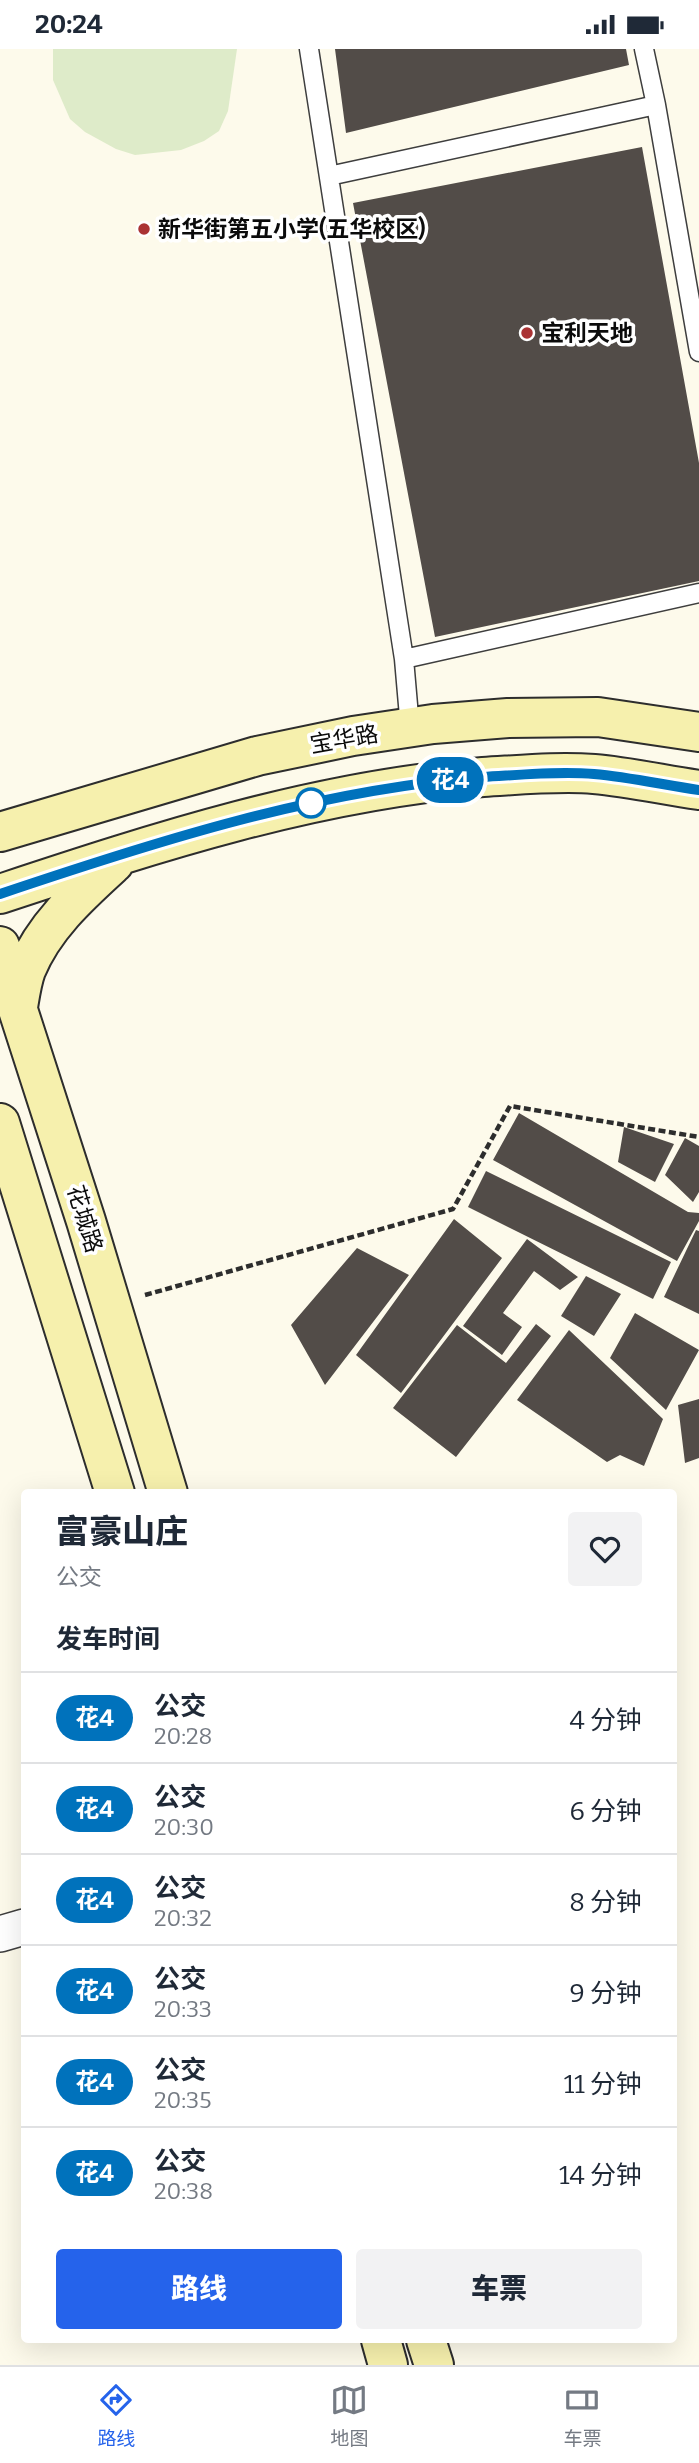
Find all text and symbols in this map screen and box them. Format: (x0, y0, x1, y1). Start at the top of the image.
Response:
text: 20:24 (35, 9, 103, 40)
place label: 新华街第五小学(五华校区) (158, 215, 426, 243)
marker: 新华街第五小学(五华校区) (136, 221, 152, 237)
place label: 宝利天地 (541, 319, 633, 347)
marker: 宝利天地 (519, 325, 535, 341)
street label: 宝华路 (308, 719, 380, 759)
line badge: 花4 (419, 757, 482, 803)
text: 花4 (431, 766, 469, 794)
unlabelled marker (296, 788, 326, 818)
street label: 花城路 (62, 1182, 108, 1256)
text: 富豪山庄 (56, 1512, 188, 1552)
button: heart (568, 1512, 642, 1586)
text: 公交 (56, 1563, 102, 1591)
text: 发车时间 (56, 1624, 160, 1655)
text: 公交 (154, 1691, 206, 1722)
text: 花4 (75, 1704, 114, 1732)
text: 4 分钟 (570, 1705, 642, 1736)
text: 20:28 (154, 1722, 212, 1750)
text: 公交 (154, 1782, 206, 1813)
text: 花4 (75, 1795, 114, 1823)
text: 6 分钟 (570, 1796, 642, 1827)
text: 20:30 (154, 1813, 214, 1841)
text: 公交 (154, 1873, 206, 1904)
text: 花4 (75, 1886, 114, 1914)
text: 8 分钟 (569, 1887, 642, 1918)
text: 20:32 (154, 1904, 212, 1932)
text: 公交 (154, 1964, 206, 1995)
text: 花4 (75, 1977, 114, 2005)
text: 9 分钟 (570, 1978, 642, 2009)
text: 20:33 (154, 1995, 212, 2023)
text: 公交 (154, 2055, 206, 2086)
text: 花4 (75, 2068, 114, 2096)
text: 11 分钟 (564, 2069, 642, 2100)
text: 20:35 (154, 2086, 212, 2114)
text: 公交 (154, 2146, 206, 2177)
text: 花4 (75, 2159, 114, 2187)
text: 14 分钟 (559, 2160, 642, 2191)
text: 20:38 (154, 2177, 213, 2205)
button: 路线 (56, 2249, 342, 2329)
button: 车票 (356, 2249, 642, 2329)
tab: 路线 (97, 2381, 136, 2450)
tab: 地图 (330, 2381, 369, 2450)
tab: 车票 (563, 2381, 602, 2450)

